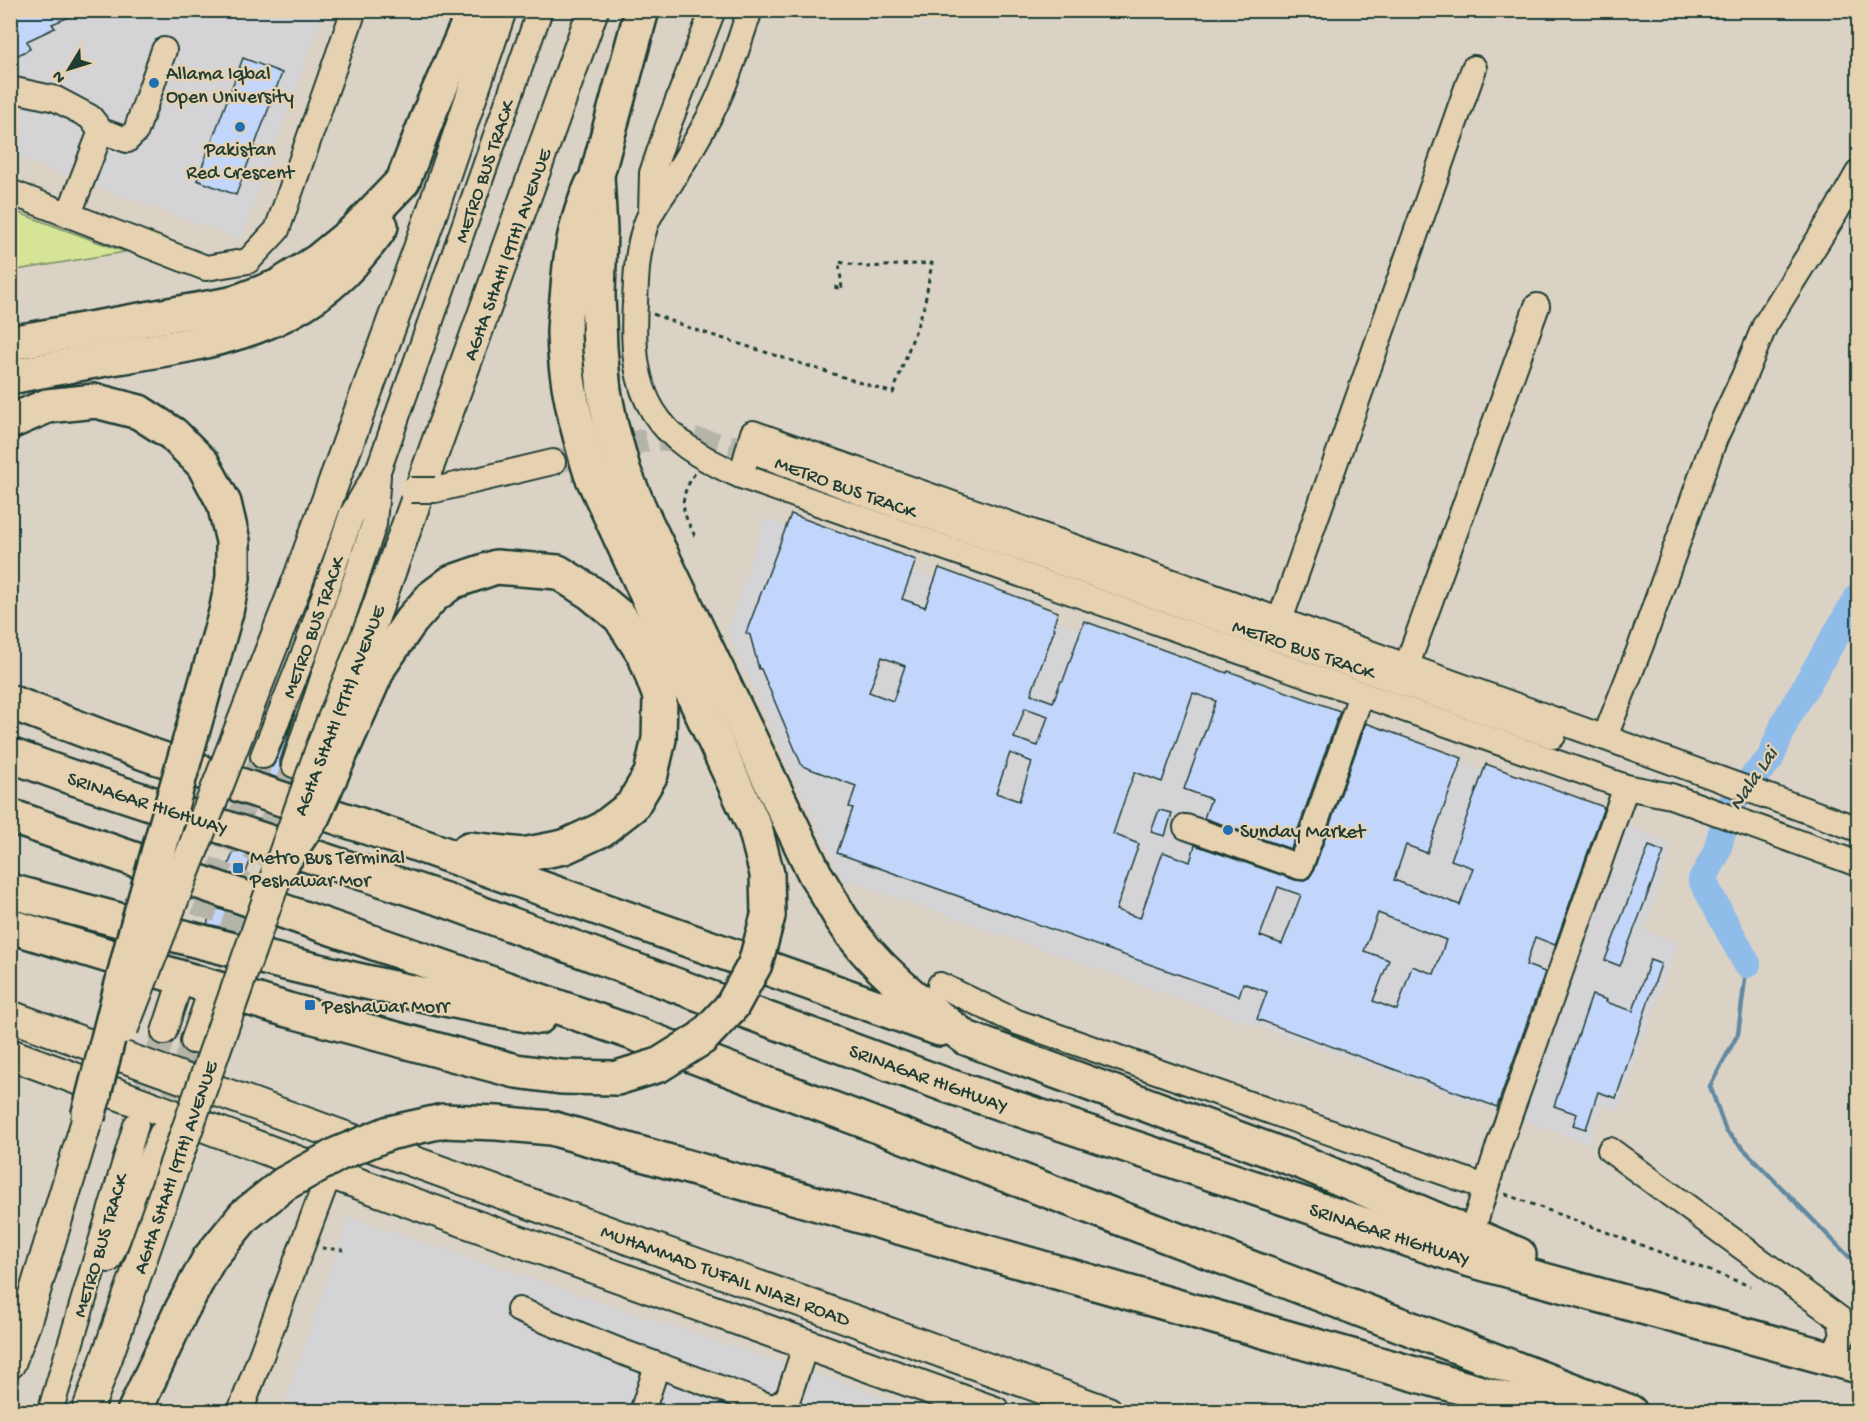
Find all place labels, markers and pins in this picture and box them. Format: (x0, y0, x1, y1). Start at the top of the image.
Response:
place label: Allama Iqbal Open University (166, 64, 294, 110)
marker: Allama Iqbal Open University (147, 76, 161, 90)
marker: Pakistan Red Crescent (233, 120, 247, 134)
place label: Pakistan Red Crescent (186, 140, 296, 186)
place label: Sunday Market (1240, 822, 1367, 845)
marker: Sunday Market (1221, 823, 1235, 837)
place label: Metro Bus Terminal Peshawar Mor (249, 848, 405, 894)
marker: Metro Bus Terminal Peshawar Mor (231, 861, 245, 875)
place label: Peshawar Morr (321, 997, 451, 1020)
marker: Peshawar Morr (303, 998, 317, 1012)

